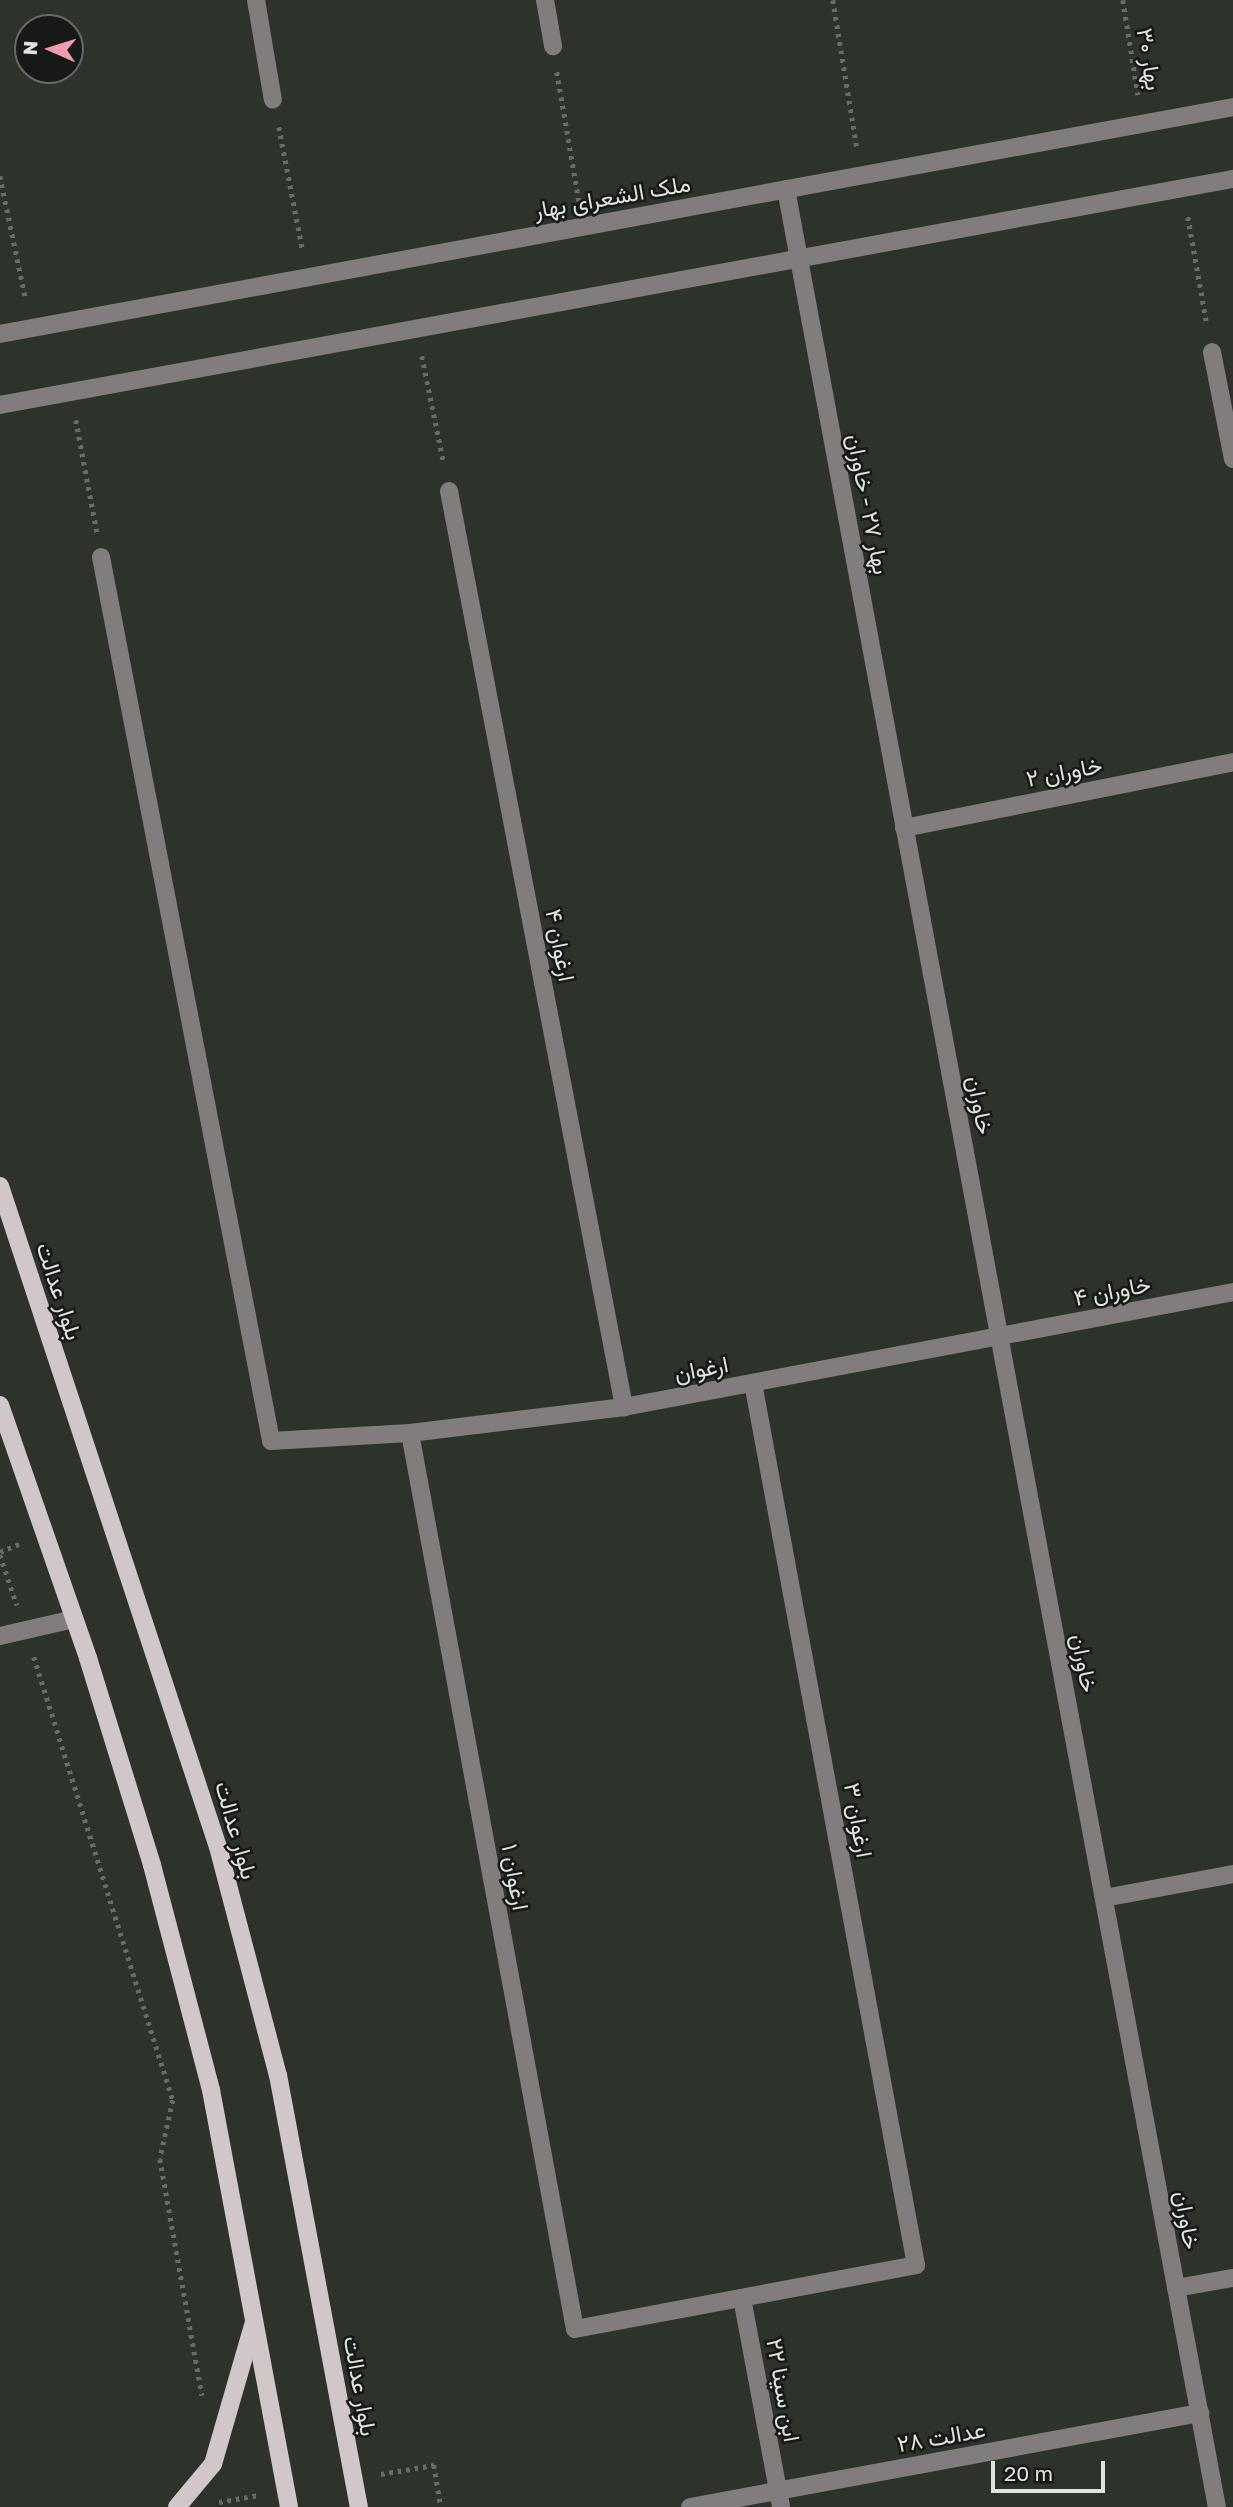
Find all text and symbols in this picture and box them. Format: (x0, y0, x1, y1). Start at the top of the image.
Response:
north arrow (14, 14, 84, 84)
street label: بهار ۳۰ (1131, 26, 1169, 92)
text: N (18, 40, 41, 56)
street label: ملک الشعرای بهار (532, 169, 692, 223)
street label: بهار ۲۷ - خاوران (842, 431, 896, 577)
street label: خاوران ۲ (1024, 750, 1104, 792)
street label: ارغوان ۴ (540, 906, 582, 984)
street label: خاوران (962, 1073, 1000, 1137)
street label: بلوار عدالت (31, 1239, 89, 1343)
street label: خاوران ۴ (1071, 1269, 1153, 1311)
street label: ارغوان (672, 1349, 730, 1387)
street label: خاوران (1066, 1631, 1104, 1695)
street label: بلوار عدالت (210, 1778, 264, 1882)
street label: ارغوان ۳ (839, 1780, 879, 1860)
street label: ارغوان ۱ (497, 1842, 535, 1912)
street label: خاوران (1169, 2189, 1207, 2251)
street label: بلوار عدالت (339, 2334, 383, 2438)
street label: ابن سینا ۲۲ (761, 2336, 807, 2444)
street label: عدالت ۲۸ (895, 2415, 987, 2457)
scale bar (995, 2448, 1109, 2492)
text: 20 m (1004, 2460, 1053, 2486)

